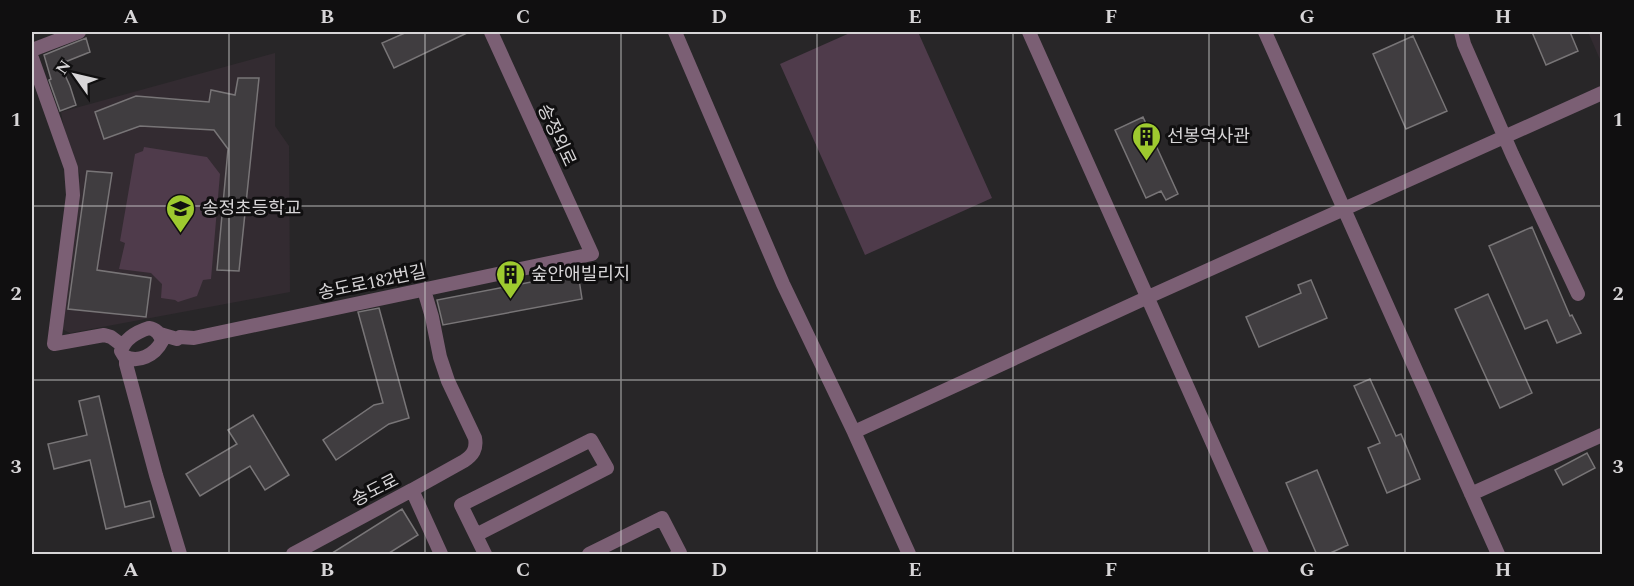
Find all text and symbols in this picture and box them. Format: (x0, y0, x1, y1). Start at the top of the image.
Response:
text: A (123, 2, 139, 32)
text: B (320, 2, 334, 32)
text: C (516, 2, 530, 32)
text: D (711, 2, 727, 32)
text: E (908, 2, 922, 32)
text: F (1105, 2, 1117, 32)
text: G (1299, 2, 1315, 32)
text: H (1495, 2, 1511, 32)
north arrow (45, 45, 105, 105)
text: N (50, 55, 77, 79)
street label: 송정외로 (530, 99, 583, 171)
text: 1 (10, 105, 22, 135)
text: 1 (1612, 105, 1624, 135)
building icon: 선봉역사관 (1130, 120, 1162, 162)
place label: 선봉역사관 (1167, 123, 1250, 150)
school or university icon: 송정초등학교 (165, 192, 197, 234)
place label: 송정초등학교 (202, 195, 301, 222)
street label: 송도로182번길 (316, 258, 429, 307)
building icon: 숲안애빌리지 (494, 258, 526, 300)
place label: 숲안애빌리지 (531, 261, 630, 288)
text: 2 (10, 279, 22, 309)
text: 2 (1612, 279, 1624, 309)
text: 3 (10, 452, 22, 482)
text: 3 (1612, 452, 1624, 482)
street label: 송도로 (347, 467, 403, 514)
text: A (123, 555, 139, 585)
text: B (320, 555, 334, 585)
text: C (516, 555, 530, 585)
text: D (711, 555, 727, 585)
text: E (908, 555, 922, 585)
text: F (1105, 555, 1117, 585)
text: G (1299, 555, 1315, 585)
text: H (1495, 555, 1511, 585)

